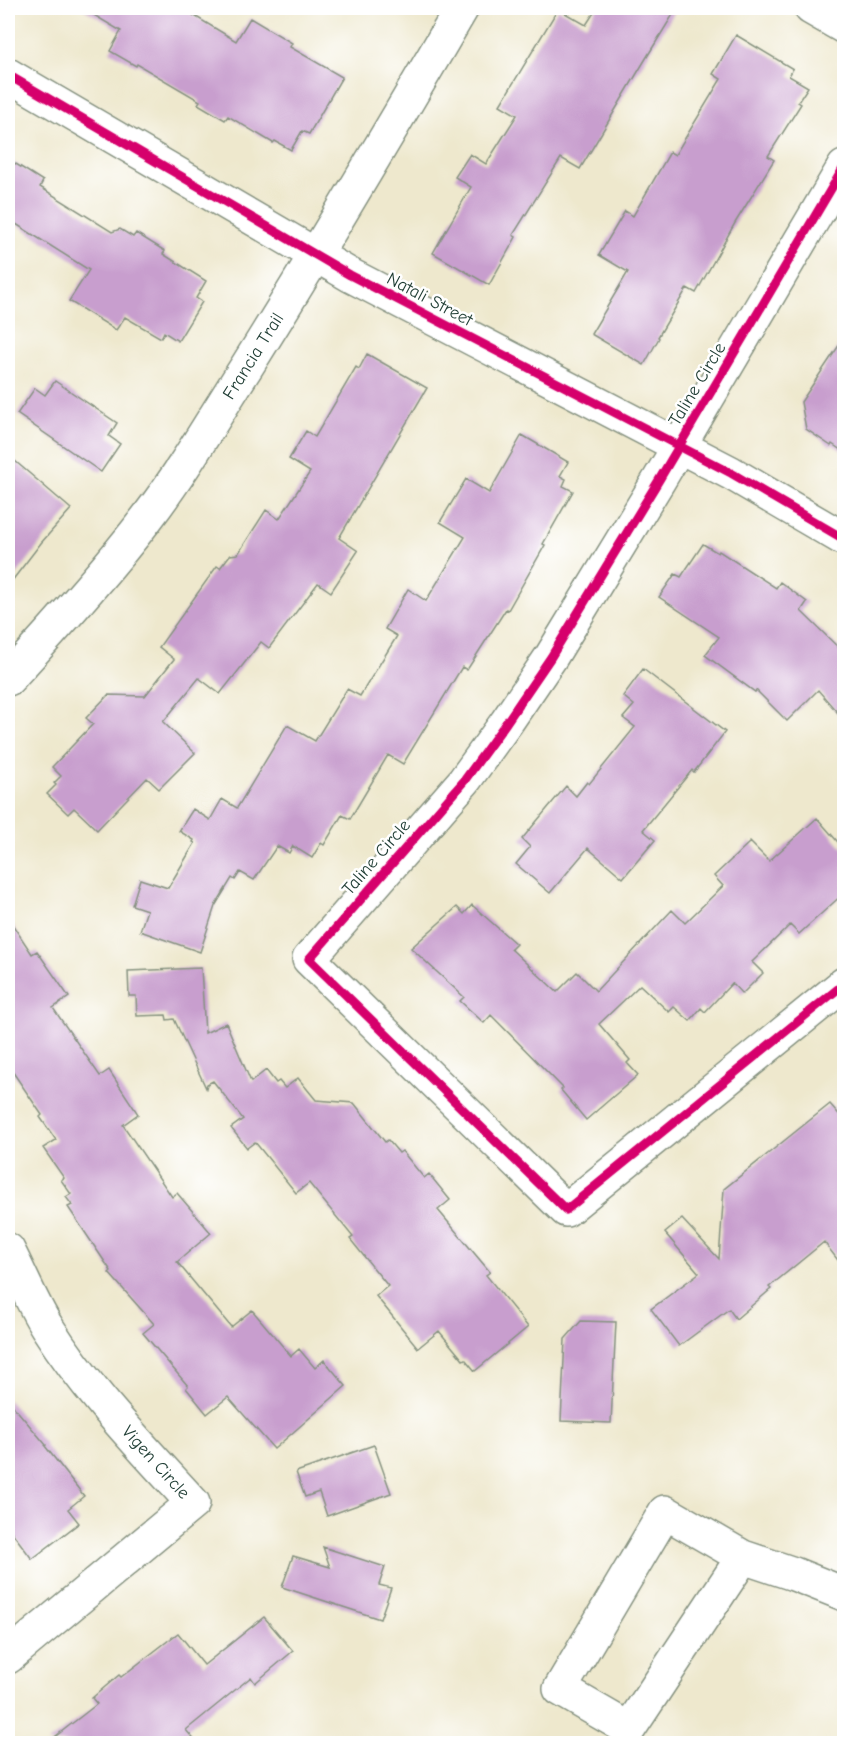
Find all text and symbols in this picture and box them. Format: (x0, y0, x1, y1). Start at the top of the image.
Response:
street label: Natali Street (383, 268, 477, 331)
street label: Francia Trail (219, 309, 288, 403)
street label: Taline Circle (664, 339, 730, 430)
street label: Taline Circle (338, 815, 415, 899)
street label: Vigen Circle (117, 1421, 194, 1503)

